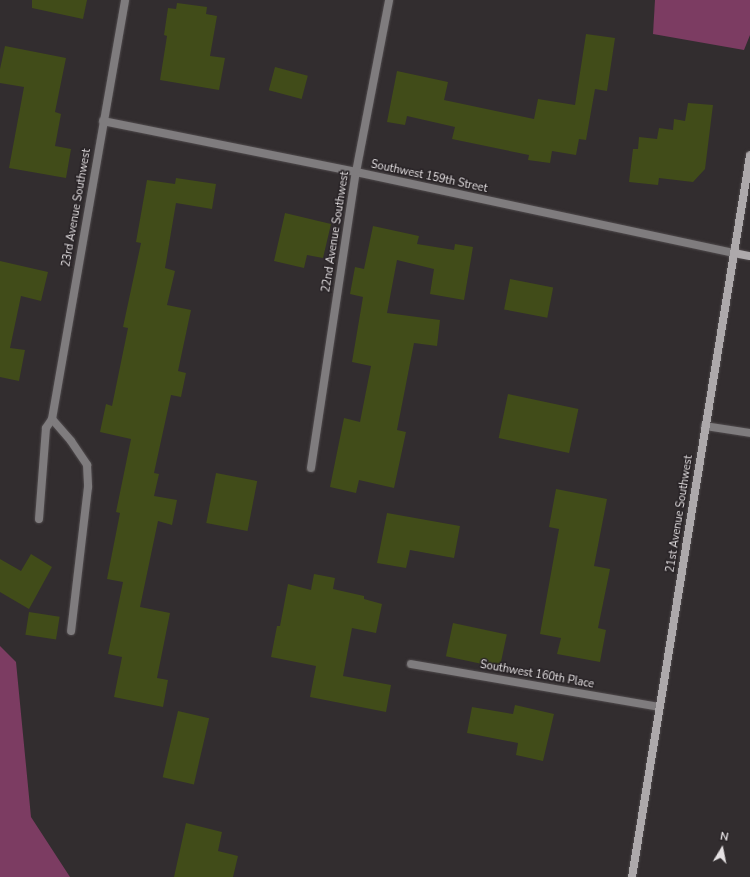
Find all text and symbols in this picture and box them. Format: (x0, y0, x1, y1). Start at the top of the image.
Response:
street label: 23rd Avenue Southwest (60, 148, 94, 268)
street label: Southwest 159th Street (370, 158, 488, 196)
street label: 22nd Avenue Southwest (320, 171, 352, 293)
street label: 21st Avenue Southwest (664, 454, 696, 574)
street label: Southwest 160th Place (479, 658, 595, 692)
north arrow (702, 829, 742, 869)
text: N (719, 829, 730, 845)

